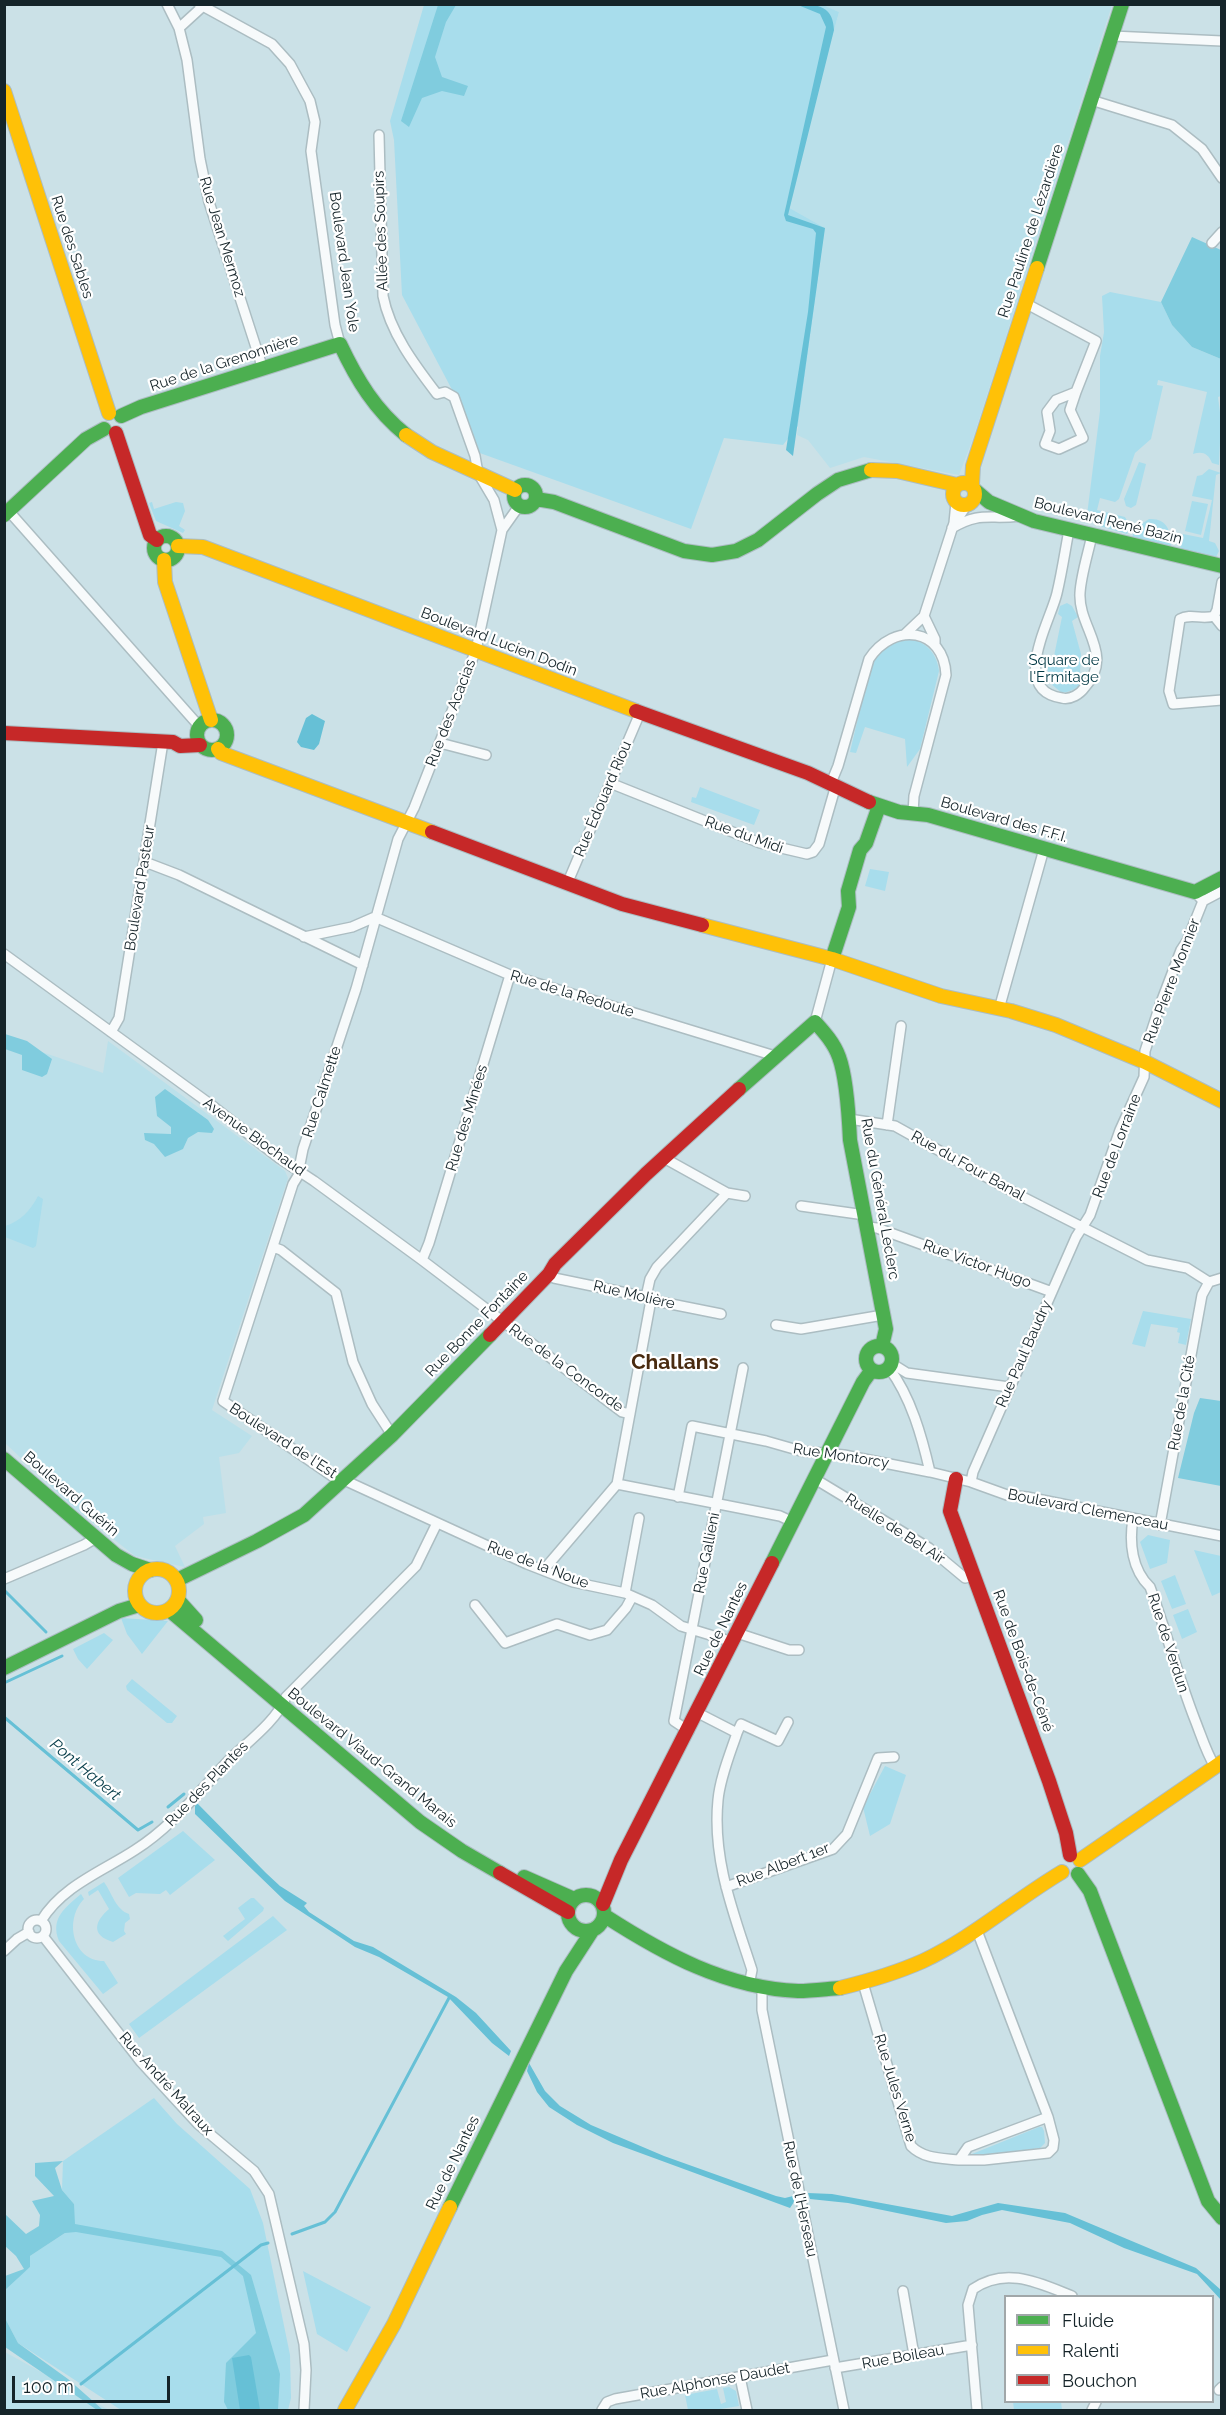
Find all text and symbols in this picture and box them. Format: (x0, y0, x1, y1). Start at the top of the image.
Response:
street label: Rue Pauline de Lézardière (994, 142, 1068, 320)
street label: Allée des Soupirs (370, 170, 392, 292)
street label: Rue Jean Mermoz (195, 175, 249, 299)
street label: Boulevard Jean Yole (325, 191, 363, 333)
street label: Rue des Sables (47, 193, 97, 301)
street label: Rue de la Grenonnière (148, 331, 300, 395)
street label: Boulevard René Bazin (1032, 494, 1184, 548)
street label: Boulevard Lucien Dodin (418, 604, 580, 680)
park label: Square de l'Ermitage (1028, 651, 1100, 686)
street label: Rue des Acacias (422, 657, 480, 769)
street label: Rue Édouard Riou (570, 738, 636, 860)
street label: Boulevard des F.F.I. (939, 793, 1069, 847)
street label: Rue du Midi (702, 812, 786, 858)
street label: Boulevard Pasteur (121, 824, 159, 952)
street label: Rue Pierre Monnier (1140, 916, 1204, 1046)
street label: Rue de la Redoute (508, 967, 636, 1021)
street label: Rue Calmette (299, 1044, 345, 1140)
street label: Rue des Minées (442, 1063, 492, 1173)
street label: Rue de Lorraine (1089, 1091, 1145, 1201)
street label: Avenue Biochaud (199, 1094, 309, 1180)
street label: Rue du Général Leclerc (857, 1117, 903, 1281)
street label: Rue du Four Banal (908, 1127, 1028, 1205)
street label: Rue Victor Hugo (920, 1236, 1034, 1292)
street label: Rue Bonne Fontaine (422, 1267, 532, 1381)
street label: Rue Molière (591, 1277, 677, 1313)
street label: Rue Paul Baudry (992, 1298, 1056, 1410)
street label: Rue de la Concorde (505, 1320, 627, 1416)
district label: Challans (631, 1350, 719, 1376)
street label: Rue de la Cité (1165, 1354, 1199, 1452)
street label: Boulevard de l'Est (226, 1399, 340, 1483)
street label: Rue Montorcy (792, 1440, 890, 1472)
street label: Boulevard Guérin (20, 1448, 122, 1540)
street label: Boulevard Clemenceau (1006, 1486, 1170, 1534)
street label: Ruelle de Bel Air (842, 1490, 948, 1568)
street label: Rue Gallieni (690, 1511, 724, 1595)
street label: Rue de la Noue (485, 1537, 591, 1593)
street label: Rue de Nantes (690, 1579, 752, 1679)
street label: Rue de Bois-de-Céné (989, 1587, 1057, 1735)
street label: Rue de Verdun (1143, 1591, 1193, 1695)
street label: Boulevard Viaud-Grand Marais (284, 1684, 460, 1832)
water label: Pont Habert (46, 1735, 124, 1805)
street label: Rue des Plantes (162, 1738, 252, 1830)
street label: Rue Albert 1er (734, 1839, 832, 1891)
street label: Rue André Malraux (115, 2029, 217, 2139)
street label: Rue Jules Verne (870, 2032, 920, 2144)
street label: Rue de Nantes (422, 2113, 484, 2213)
street label: Rue de l'Herseau (779, 2139, 821, 2259)
legend (1004, 2295, 1214, 2403)
text: Fluide (1062, 2310, 1114, 2331)
text: Ralenti (1062, 2340, 1119, 2361)
street label: Rue Boileau (860, 2341, 946, 2373)
street label: Rue Alphonse Daudet (639, 2359, 791, 2403)
scale bar (15, 2364, 172, 2402)
text: Bouchon (1062, 2370, 1137, 2391)
text: 100 m (23, 2376, 74, 2397)

